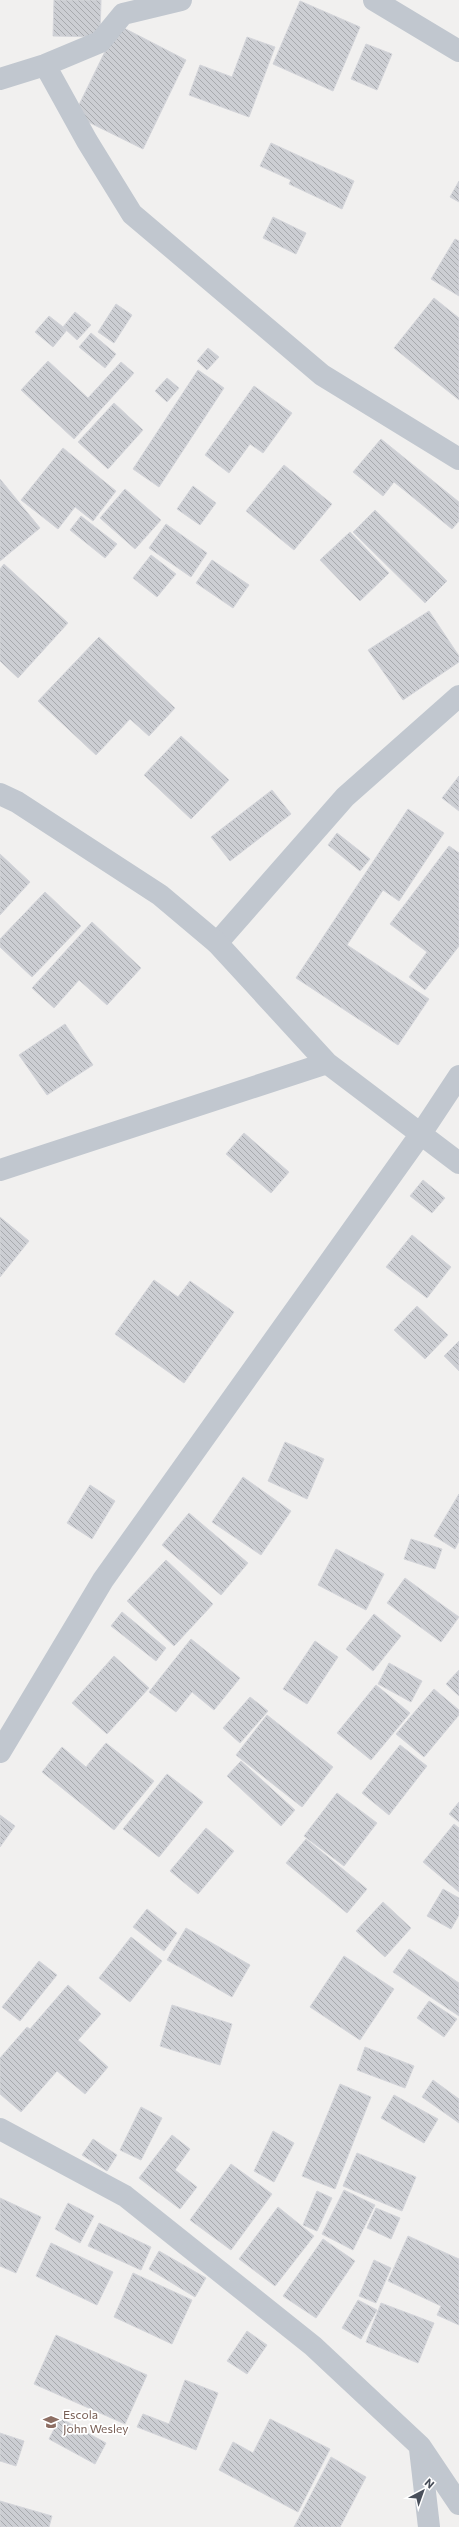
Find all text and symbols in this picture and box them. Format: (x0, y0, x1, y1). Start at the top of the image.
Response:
place label: Escola John Wesley (63, 2407, 128, 2436)
school or university icon: Escola John Wesley (42, 2413, 60, 2431)
north arrow (403, 2471, 443, 2511)
text: N (423, 2475, 437, 2491)

